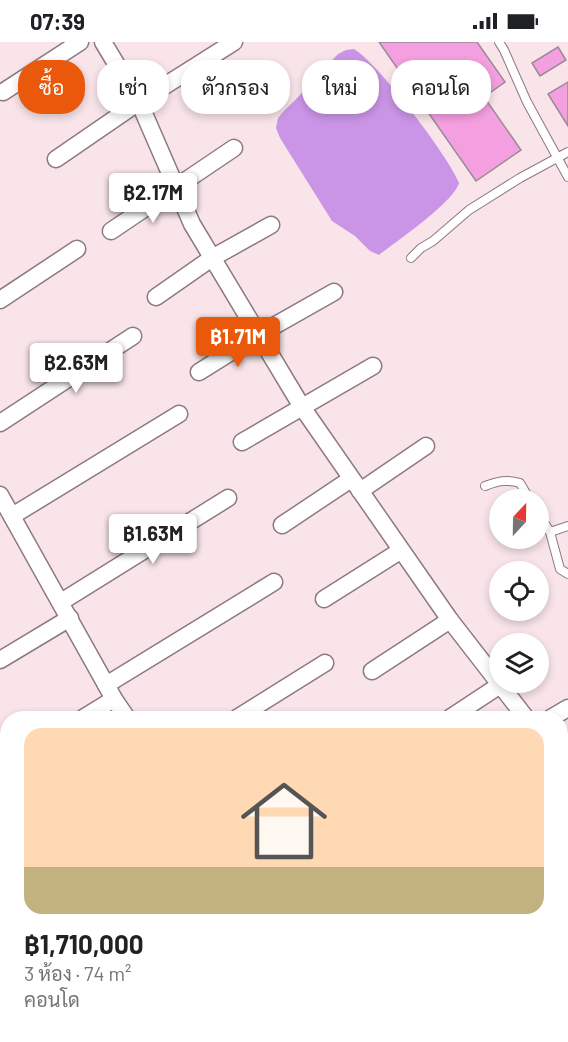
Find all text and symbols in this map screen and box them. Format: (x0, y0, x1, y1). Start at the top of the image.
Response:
text: 07:39 (30, 8, 85, 34)
chip: ซื้อ (18, 60, 85, 114)
chip: เช่า (97, 60, 169, 114)
chip: ตัวกรอง (181, 60, 290, 114)
chip: ใหม่ (302, 60, 379, 114)
chip: คอนโด (391, 60, 491, 114)
pin: ฿2.17M (104, 173, 202, 224)
text: ฿2.17M (123, 180, 183, 204)
pin: ฿1.71M (189, 317, 287, 368)
text: ฿1.71M (210, 324, 266, 348)
pin: ฿2.63M (27, 343, 125, 394)
text: ฿2.63M (44, 350, 108, 374)
north arrow (489, 489, 549, 549)
map controls (489, 489, 549, 693)
pin: ฿1.63M (104, 514, 202, 565)
text: ฿1.63M (123, 521, 183, 545)
button: locate (489, 561, 549, 621)
button: layers (489, 633, 549, 693)
icon: home (230, 767, 338, 875)
text: ฿1,710,000 (24, 928, 144, 959)
text: 3 ห้อง · 74 m² (24, 961, 132, 985)
text: คอนโด (24, 987, 80, 1011)

